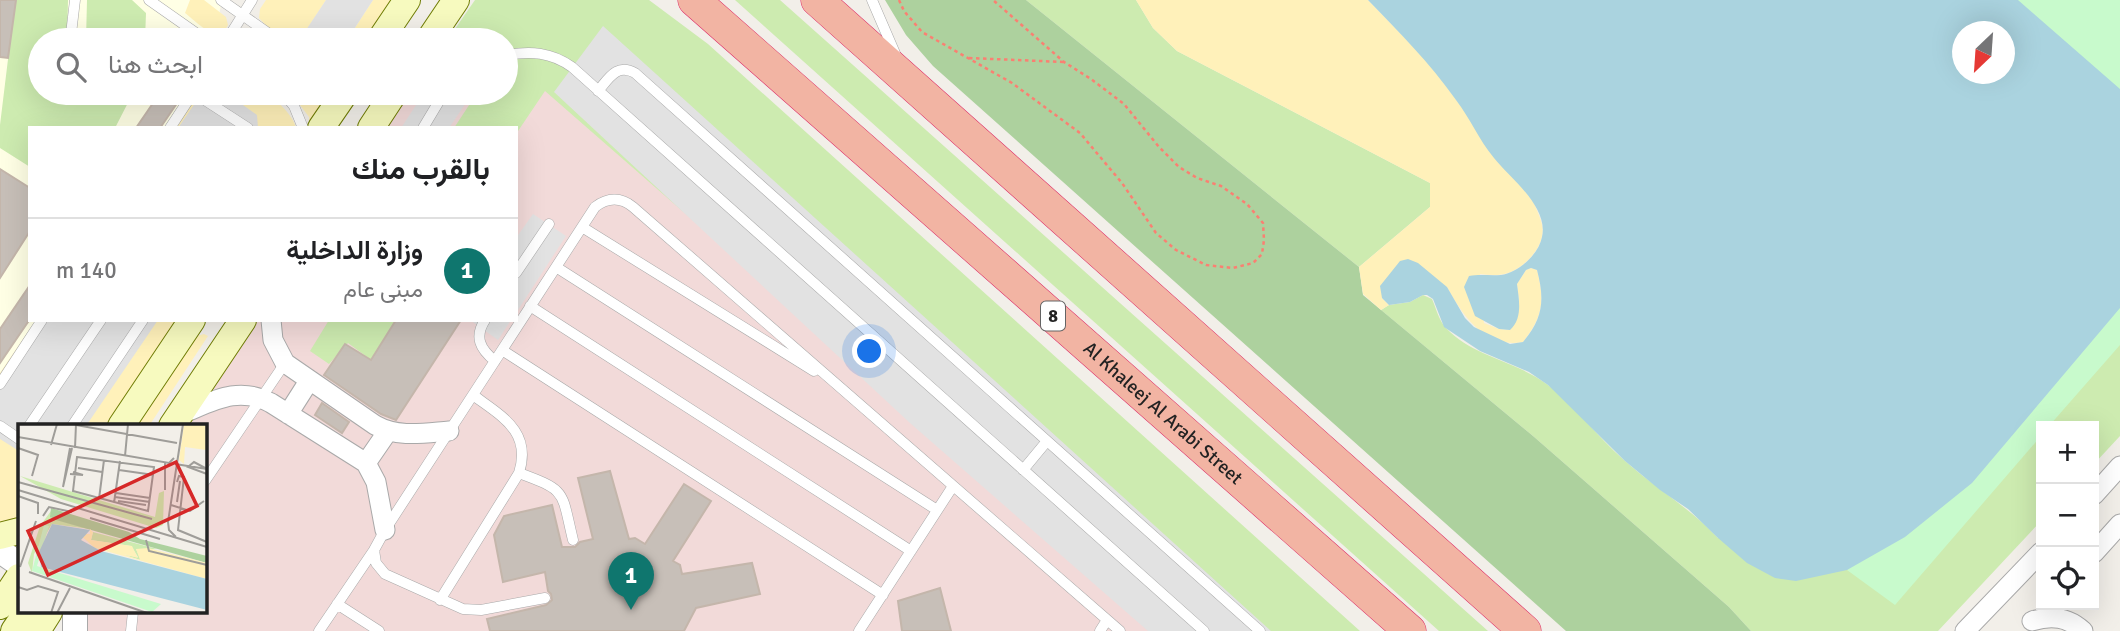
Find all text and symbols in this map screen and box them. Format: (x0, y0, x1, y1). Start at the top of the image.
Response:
north arrow (1952, 21, 2015, 84)
search box (28, 28, 518, 105)
icon: search (52, 48, 90, 86)
text: ابحث هنا (108, 49, 203, 81)
text: بالقرب منك (352, 151, 490, 188)
text: وزارة الداخلية (286, 235, 423, 267)
text: 140 m (56, 256, 117, 285)
text: 1 (461, 256, 473, 285)
text: مبنى عام (343, 275, 423, 304)
road number: 8 (1041, 302, 1065, 330)
your location (852, 334, 886, 368)
street label: Al Khaleej Al Arabi Street (1078, 337, 1248, 490)
map controls (2036, 421, 2099, 610)
button: + (2036, 421, 2099, 484)
inset map (18, 424, 206, 614)
button: − (2036, 484, 2099, 547)
button: locate (2036, 547, 2099, 610)
pin: 1 (608, 552, 654, 610)

